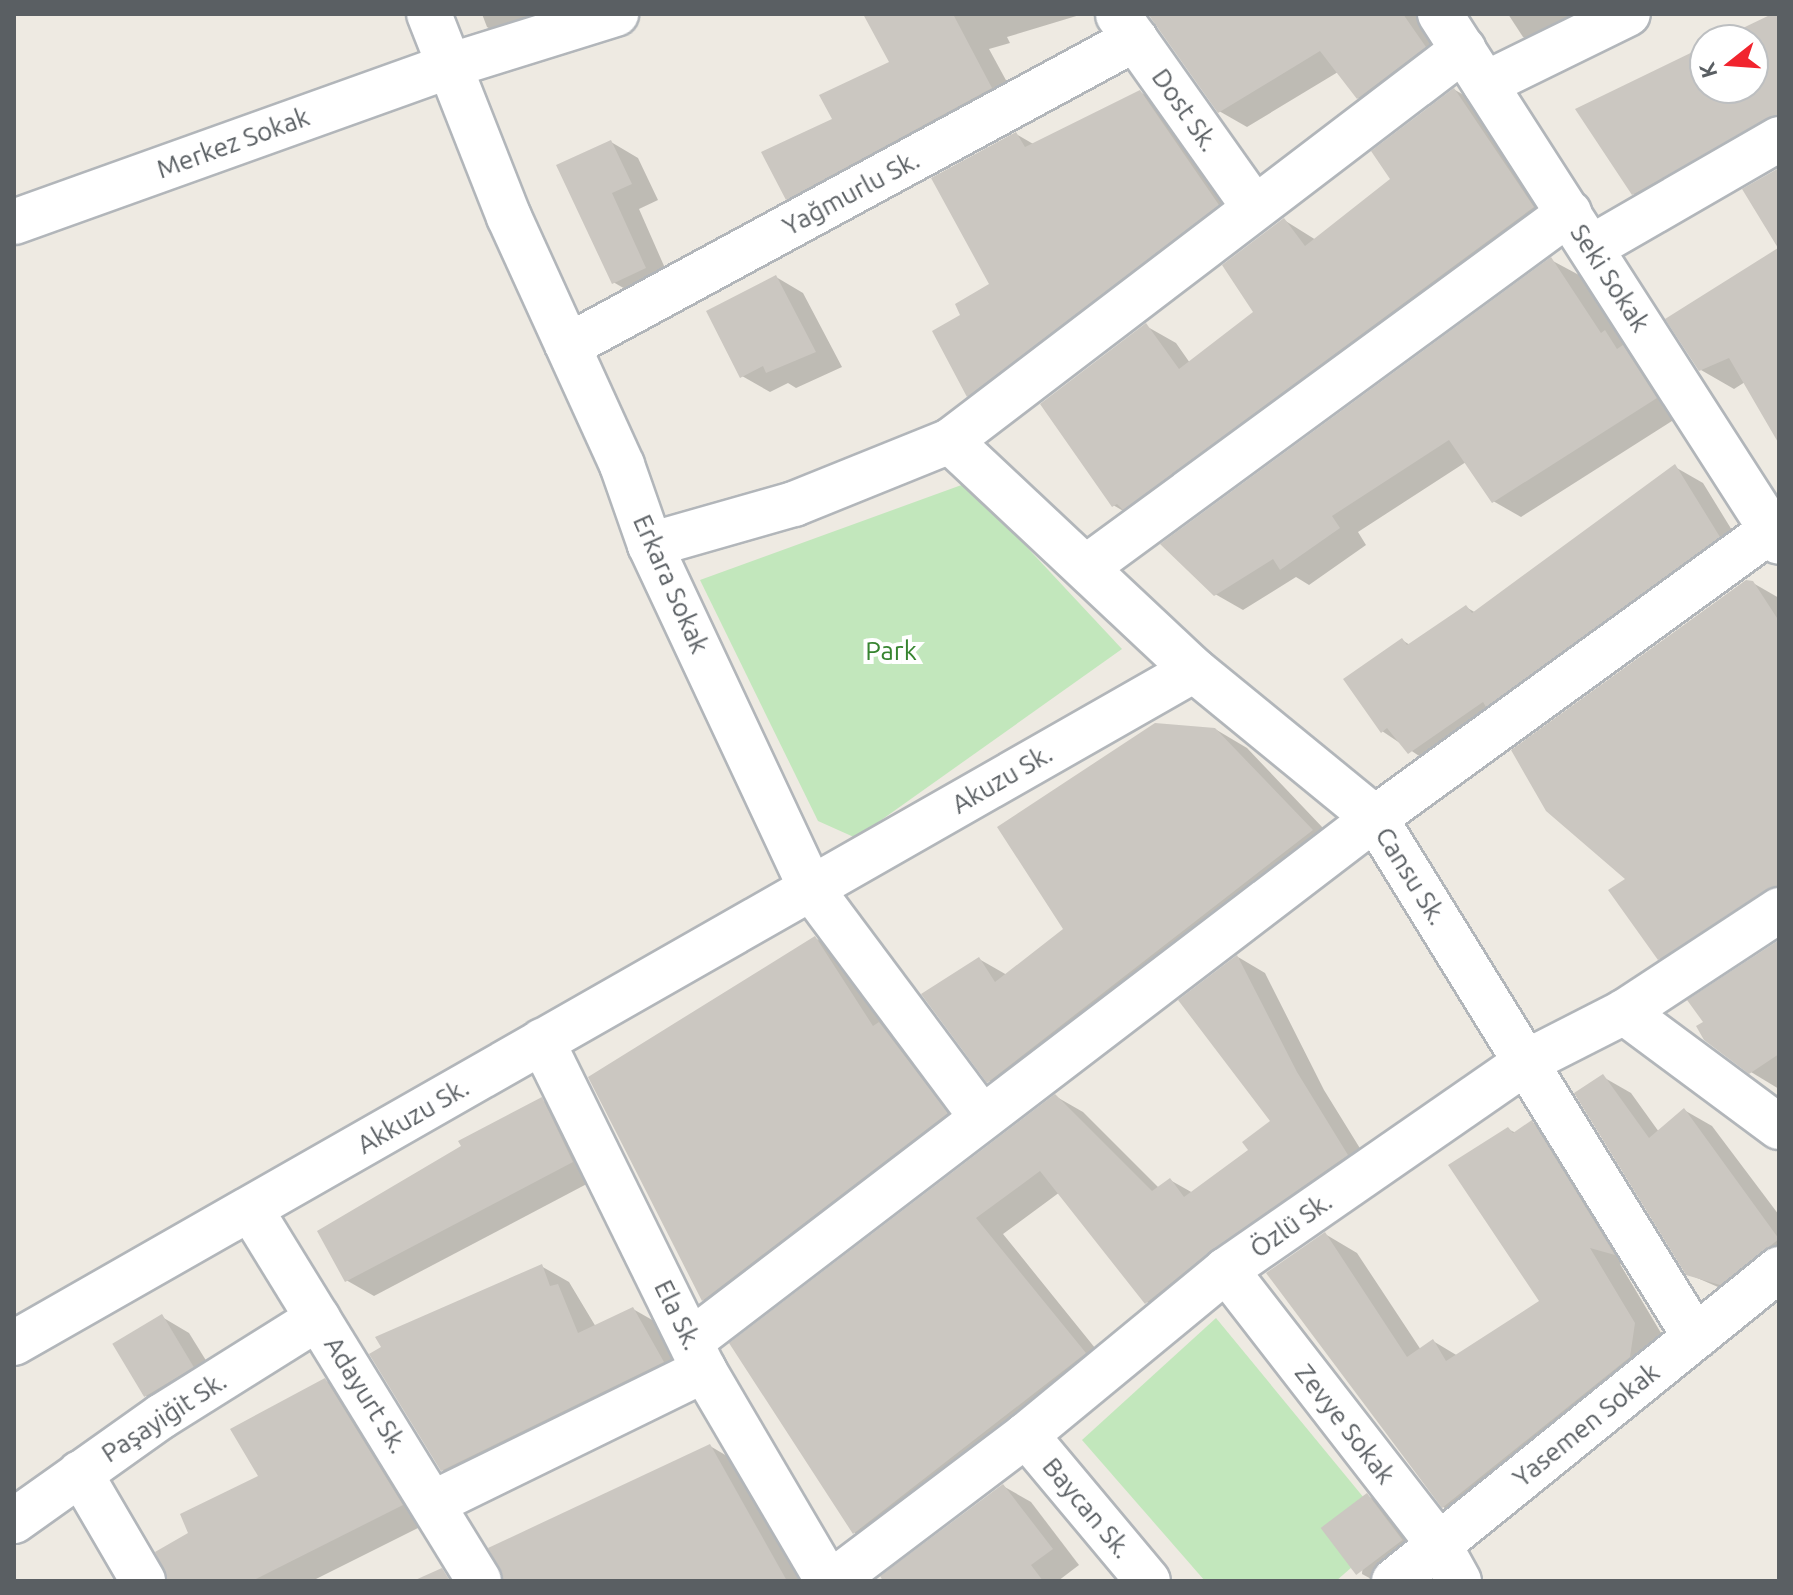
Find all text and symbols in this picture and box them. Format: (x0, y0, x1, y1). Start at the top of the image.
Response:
north arrow (1689, 24, 1769, 104)
text: K (1693, 60, 1722, 81)
street label: Dost Sk. (1145, 62, 1225, 158)
street label: Merkez Sokak (152, 101, 314, 185)
street label: Yağmurlu Sk. (777, 144, 925, 242)
street label: Seki Sokak (1564, 218, 1656, 338)
street label: Erkara Sokak (627, 510, 715, 658)
park label: Park (865, 635, 917, 667)
street label: Akuzu Sk. (946, 738, 1058, 820)
street label: Cansu Sk. (1369, 821, 1453, 931)
street label: Akkuzu Sk. (352, 1072, 474, 1160)
street label: Özlü Sk. (1244, 1186, 1338, 1264)
street label: Ela Sk. (648, 1275, 708, 1355)
street label: Adayurt Sk. (318, 1331, 414, 1459)
street label: Yasemen Sokak (1507, 1357, 1665, 1493)
street label: Zevye Sokak (1289, 1358, 1401, 1490)
street label: Paşayiğit Sk. (96, 1365, 232, 1469)
street label: Baycan Sk. (1036, 1451, 1138, 1565)

